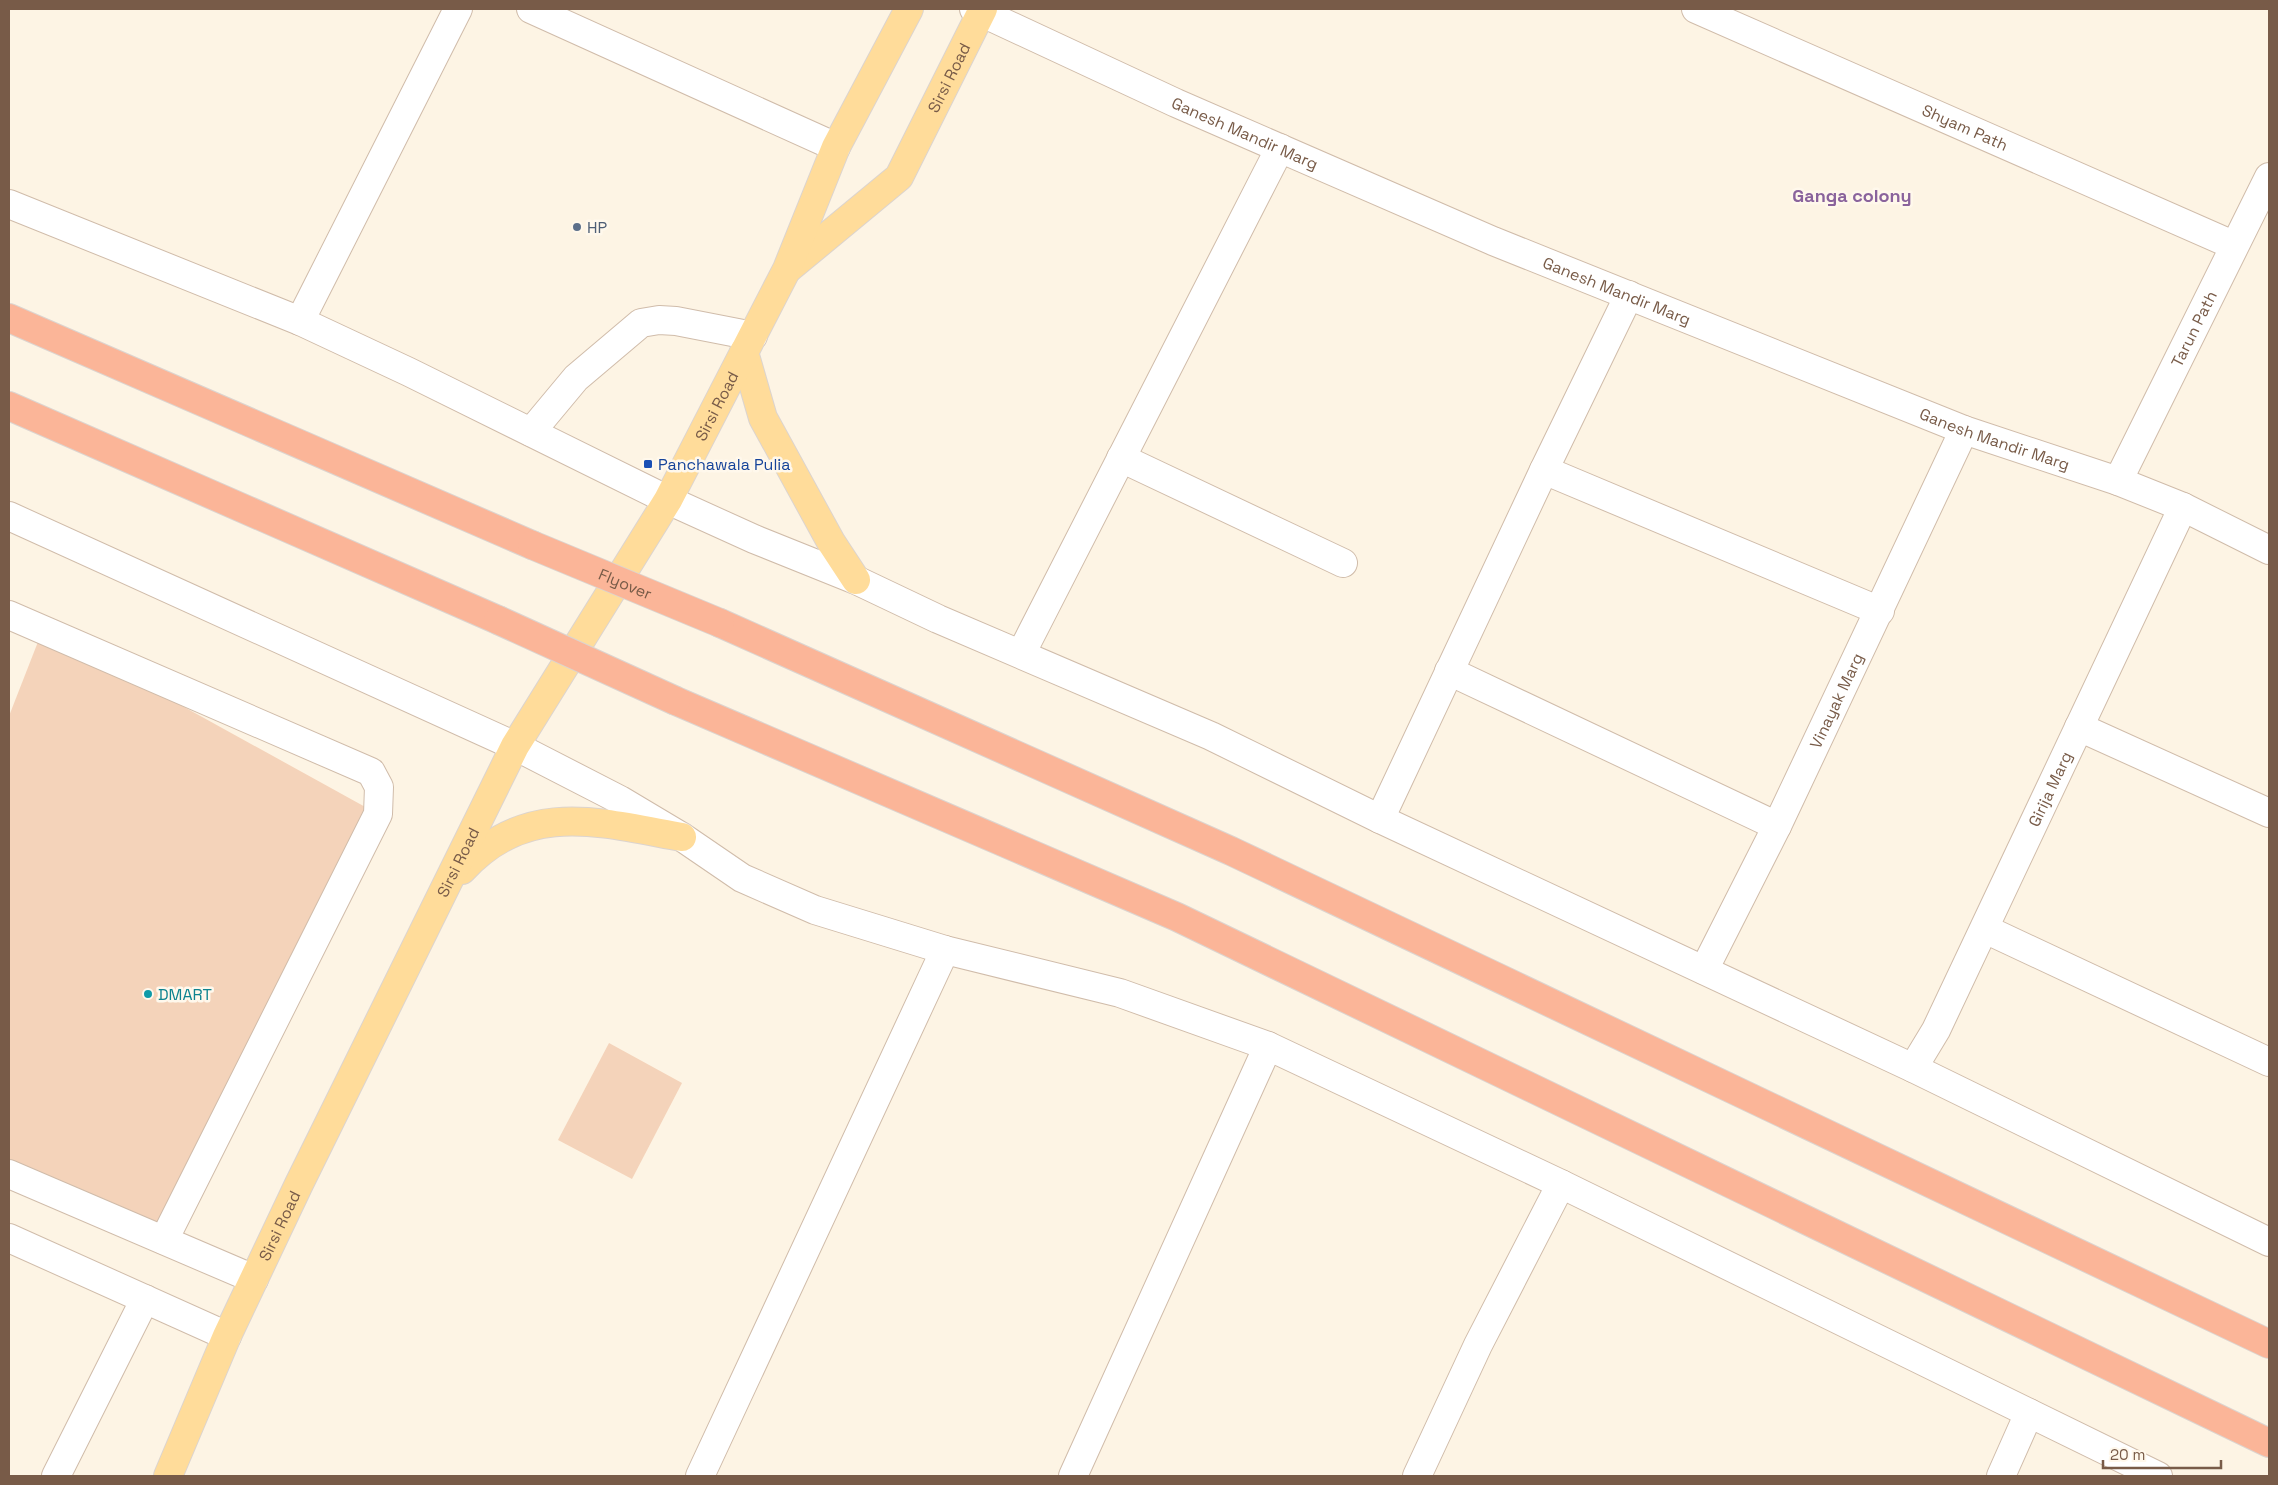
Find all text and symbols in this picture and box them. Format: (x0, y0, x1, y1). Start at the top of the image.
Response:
street label: Sirsi Road (923, 39, 975, 116)
street label: Ganesh Mandir Marg (1168, 92, 1321, 175)
street label: Shyam Path (1919, 100, 2011, 156)
district label: Ganga colony (1792, 184, 1912, 207)
place label: HP (587, 217, 607, 238)
marker: HP (571, 221, 583, 233)
street label: Ganesh Mandir Marg (1540, 252, 1694, 330)
street label: Tarun Path (2166, 287, 2222, 371)
street label: Sirsi Road (690, 368, 744, 444)
street label: Ganesh Mandir Marg (1916, 403, 2072, 475)
place label: Panchawala Pulia (658, 454, 790, 475)
marker: Panchawala Pulia (642, 458, 654, 470)
street label: Flyover (595, 564, 655, 605)
street label: Vinayak Marg (1805, 650, 1868, 752)
street label: Girija Marg (2024, 748, 2077, 830)
street label: Sirsi Road (432, 824, 484, 901)
place label: DMART (158, 984, 212, 1005)
marker: DMART (142, 988, 154, 1000)
street label: Sirsi Road (254, 1187, 305, 1264)
scale bar (2103, 1438, 2220, 1470)
text: 20 m (2110, 1445, 2145, 1464)

